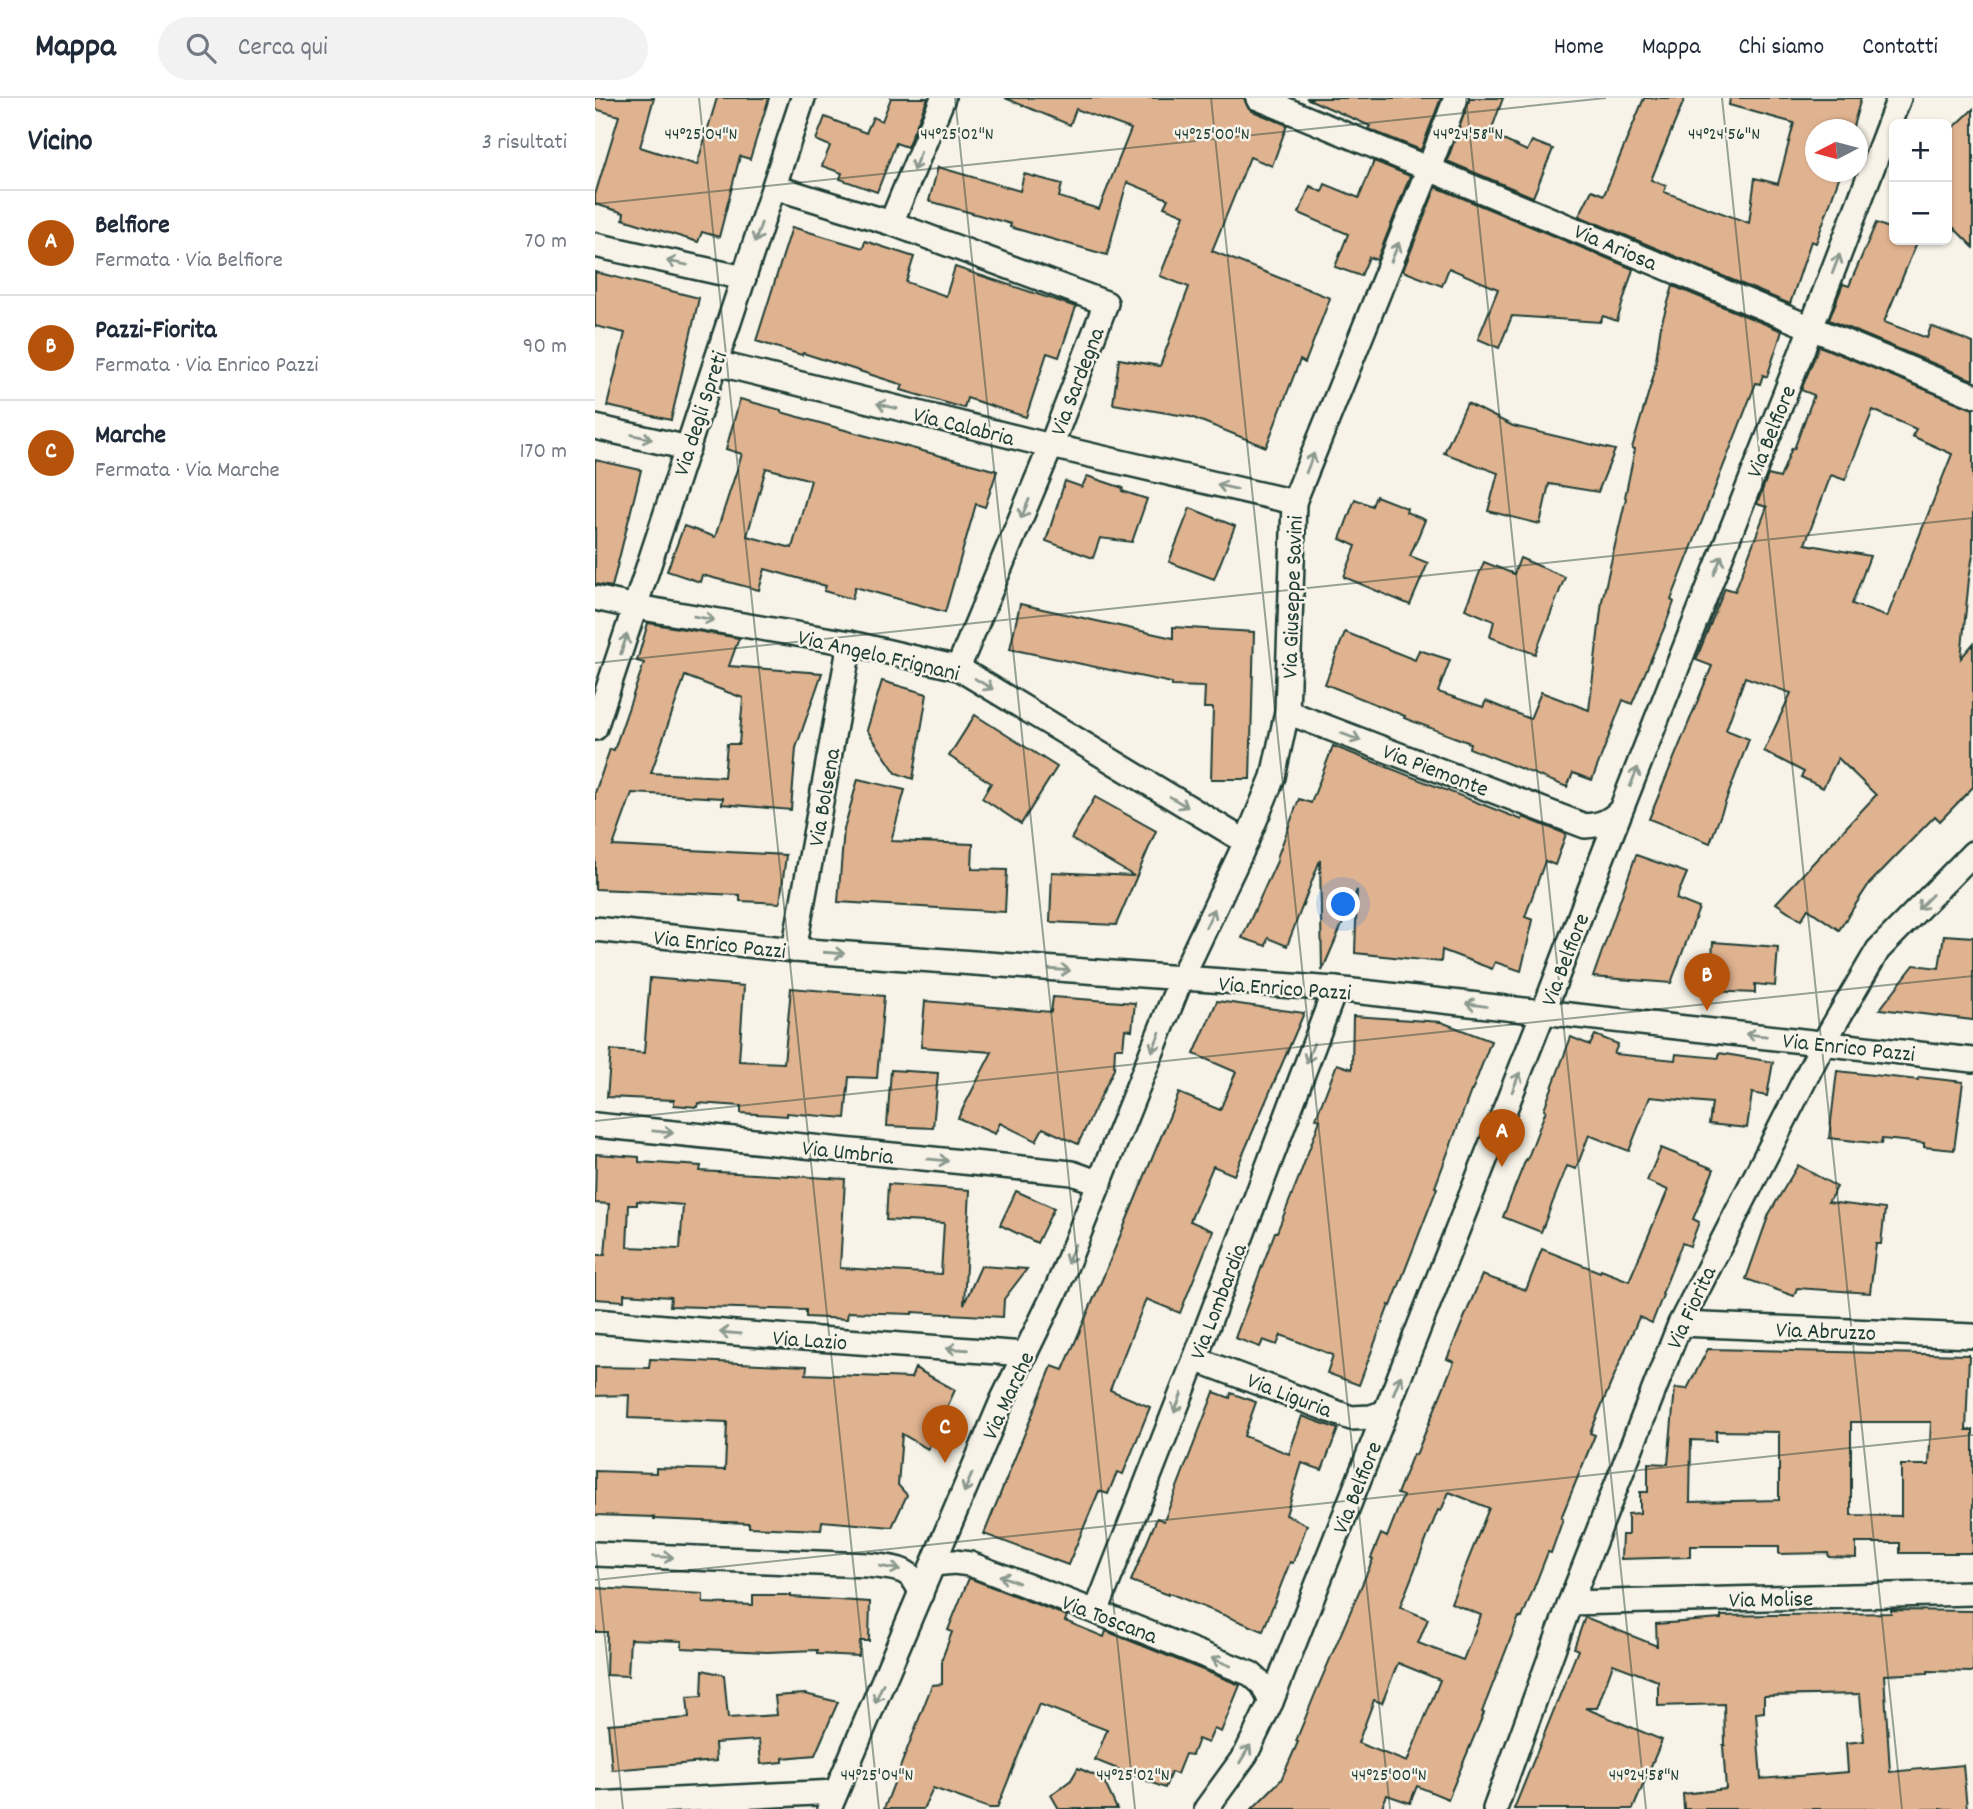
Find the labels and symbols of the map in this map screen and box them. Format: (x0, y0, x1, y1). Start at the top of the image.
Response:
north arrow (1805, 119, 1868, 182)
text: 44°25'04"N (664, 123, 738, 148)
text: 44°25'02"N (920, 123, 994, 148)
text: 44°25'00"N (1174, 123, 1250, 148)
text: 44°24'58"N (1433, 123, 1503, 148)
text: 44°24'56"N (1688, 123, 1760, 148)
one-way arrow (910, 149, 923, 171)
street label: Via Ariosa (1568, 217, 1662, 282)
one-way arrow (751, 221, 764, 243)
one-way arrow (1390, 242, 1403, 264)
one-way arrow (1830, 254, 1843, 276)
one-way arrow (666, 256, 689, 269)
street label: Via Sardegna (1044, 322, 1115, 441)
street label: Via degli Spreti (667, 347, 738, 481)
street label: Via Belfiore (1740, 381, 1807, 484)
one-way arrow (876, 399, 899, 412)
street label: Via Calabria (909, 400, 1018, 457)
one-way arrow (630, 431, 653, 444)
one-way arrow (1304, 453, 1317, 474)
one-way arrow (1216, 479, 1239, 493)
one-way arrow (1017, 498, 1030, 519)
street label: Via Giuseppe Savini (1275, 515, 1314, 679)
one-way arrow (1712, 555, 1725, 576)
one-way arrow (692, 612, 714, 625)
street label: Via Angelo Frignani (794, 623, 962, 692)
one-way arrow (618, 634, 631, 656)
one-way arrow (974, 677, 994, 691)
one-way arrow (1340, 731, 1362, 744)
street label: Via Piemonte (1377, 737, 1493, 808)
street label: Via Bolsena (802, 745, 852, 849)
one-way arrow (1628, 766, 1641, 788)
one-way arrow (1169, 795, 1189, 809)
your location (1326, 887, 1360, 921)
one-way arrow (1917, 893, 1934, 910)
one-way arrow (1205, 907, 1218, 928)
street label: Via Belfiore (1534, 909, 1600, 1012)
street label: Via Enrico Pazzi (652, 923, 787, 970)
one-way arrow (822, 947, 844, 960)
pin: B (1684, 953, 1730, 1011)
one-way arrow (1049, 964, 1071, 977)
street label: Via Enrico Pazzi (1217, 969, 1352, 1012)
one-way arrow (1465, 999, 1487, 1012)
street label: Via Enrico Pazzi (1781, 1026, 1916, 1073)
one-way arrow (1745, 1029, 1768, 1042)
one-way arrow (1148, 1031, 1161, 1053)
one-way arrow (1303, 1041, 1316, 1063)
one-way arrow (1511, 1072, 1524, 1093)
pin: A (1479, 1109, 1525, 1167)
one-way arrow (651, 1126, 674, 1139)
street label: Via Umbria (800, 1133, 896, 1176)
one-way arrow (926, 1153, 949, 1166)
street label: Via Lombardia (1183, 1238, 1258, 1365)
one-way arrow (1064, 1242, 1077, 1264)
street label: Via Fiorita (1660, 1261, 1727, 1355)
street label: Via Abruzzo (1775, 1315, 1876, 1352)
street label: Via Lazio (771, 1323, 848, 1362)
one-way arrow (719, 1326, 742, 1339)
one-way arrow (946, 1342, 968, 1355)
street label: Via Marche (975, 1347, 1045, 1446)
street label: Via Liguria (1242, 1366, 1337, 1429)
one-way arrow (1391, 1374, 1404, 1396)
one-way arrow (1170, 1392, 1183, 1414)
pin: C (922, 1405, 968, 1463)
street label: Via Belfiore (1326, 1437, 1393, 1540)
one-way arrow (960, 1472, 973, 1494)
one-way arrow (651, 1550, 674, 1563)
one-way arrow (878, 1562, 901, 1576)
one-way arrow (998, 1572, 1020, 1584)
street label: Via Molise (1729, 1584, 1814, 1619)
street label: Via Toscana (1056, 1588, 1162, 1655)
one-way arrow (1210, 1654, 1232, 1667)
one-way arrow (871, 1681, 884, 1703)
one-way arrow (1239, 1744, 1253, 1764)
text: 44°25'04"N (840, 1764, 914, 1789)
text: 44°25'02"N (1096, 1764, 1170, 1789)
text: 44°25'00"N (1351, 1764, 1427, 1789)
text: 44°24'58"N (1609, 1764, 1679, 1789)

